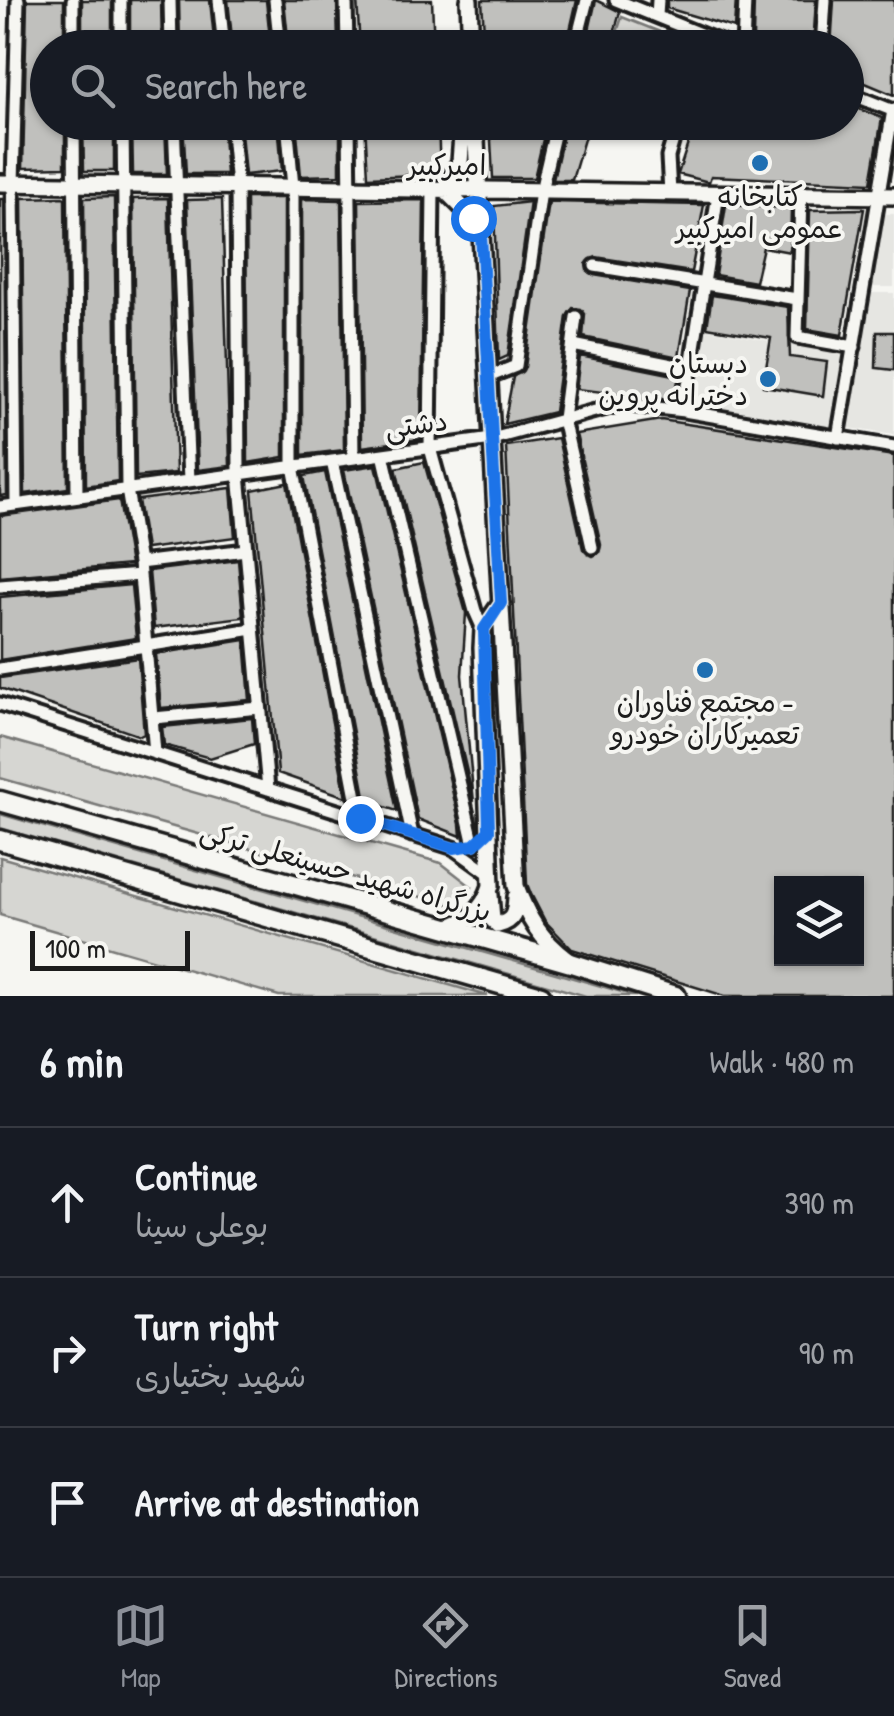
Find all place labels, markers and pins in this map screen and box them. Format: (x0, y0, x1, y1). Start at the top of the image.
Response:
marker: کتابخانه عمومی امیرکبیر (749, 152, 771, 174)
place label: کتابخانه عمومی امیرکبیر (674, 177, 844, 247)
place label: دبستان دخترانه پروین (598, 344, 748, 414)
marker: دبستان دخترانه پروین (757, 368, 779, 390)
marker: مجتمع فناوران - تعمیرکاران خودرو (694, 659, 716, 681)
place label: مجتمع فناوران - تعمیرکاران خودرو (609, 683, 800, 753)

